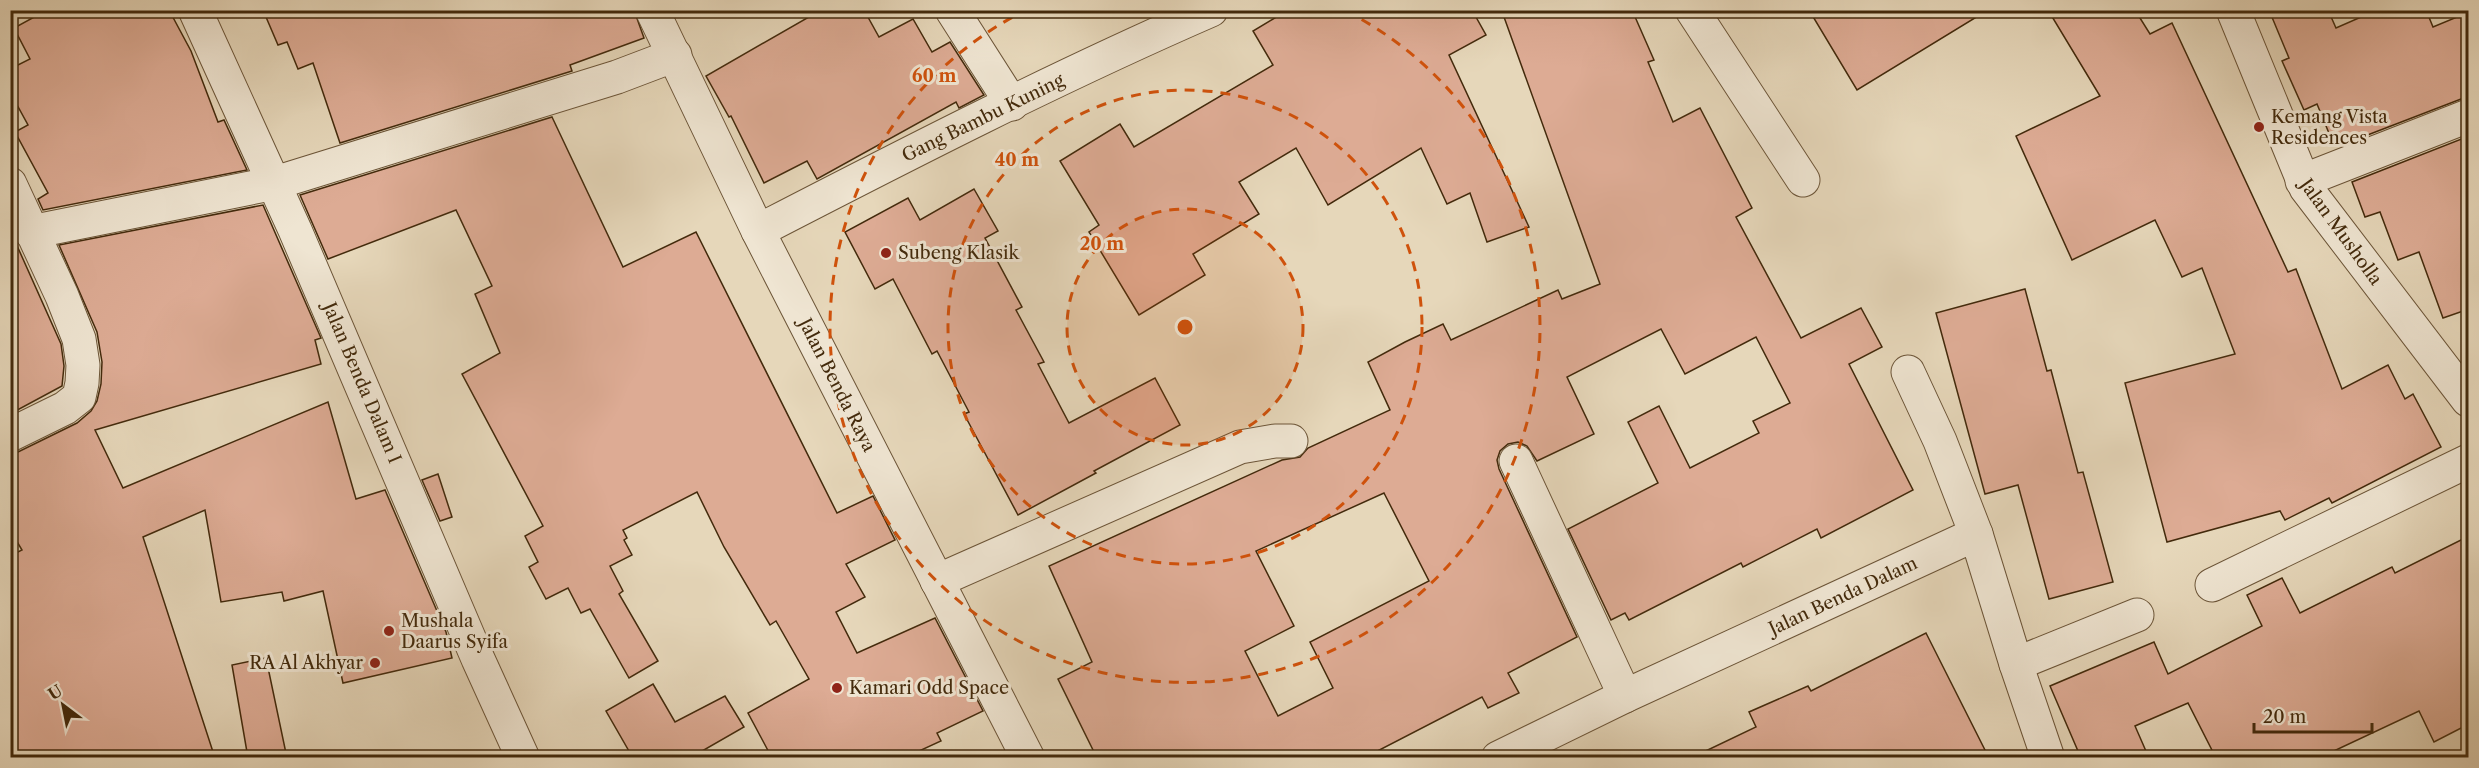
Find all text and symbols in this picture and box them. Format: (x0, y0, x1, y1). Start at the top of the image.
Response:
text: 60 m (912, 65, 956, 87)
street label: Gang Bambu Kuning (898, 69, 1068, 167)
place label: Kemang Vista Residences (2271, 106, 2388, 149)
marker: Kemang Vista Residences (2252, 120, 2266, 134)
text: 40 m (995, 149, 1039, 171)
street label: Jalan Musholla (2293, 172, 2387, 290)
text: 20 m (1080, 233, 1124, 255)
place label: Subeng Klasik (898, 242, 1021, 264)
marker: Subeng Klasik (879, 246, 893, 260)
street label: Jalan Benda Dalam I (317, 296, 406, 467)
street label: Jalan Benda Raya (793, 312, 880, 456)
centre of rings (1175, 317, 1195, 337)
street label: Jalan Benda Dalam (1763, 552, 1921, 641)
place label: Mushala Daarus Syifa (401, 610, 508, 653)
marker: Mushala Daarus Syifa (382, 624, 396, 638)
place label: RA Al Akhyar (249, 652, 363, 674)
marker: RA Al Akhyar (368, 656, 382, 670)
north arrow (33, 675, 93, 735)
place label: Kamari Odd Space (849, 677, 1009, 699)
text: U (44, 680, 66, 704)
marker: Kamari Odd Space (830, 681, 844, 695)
scale bar (2254, 696, 2372, 734)
text: 20 m (2263, 706, 2307, 728)

